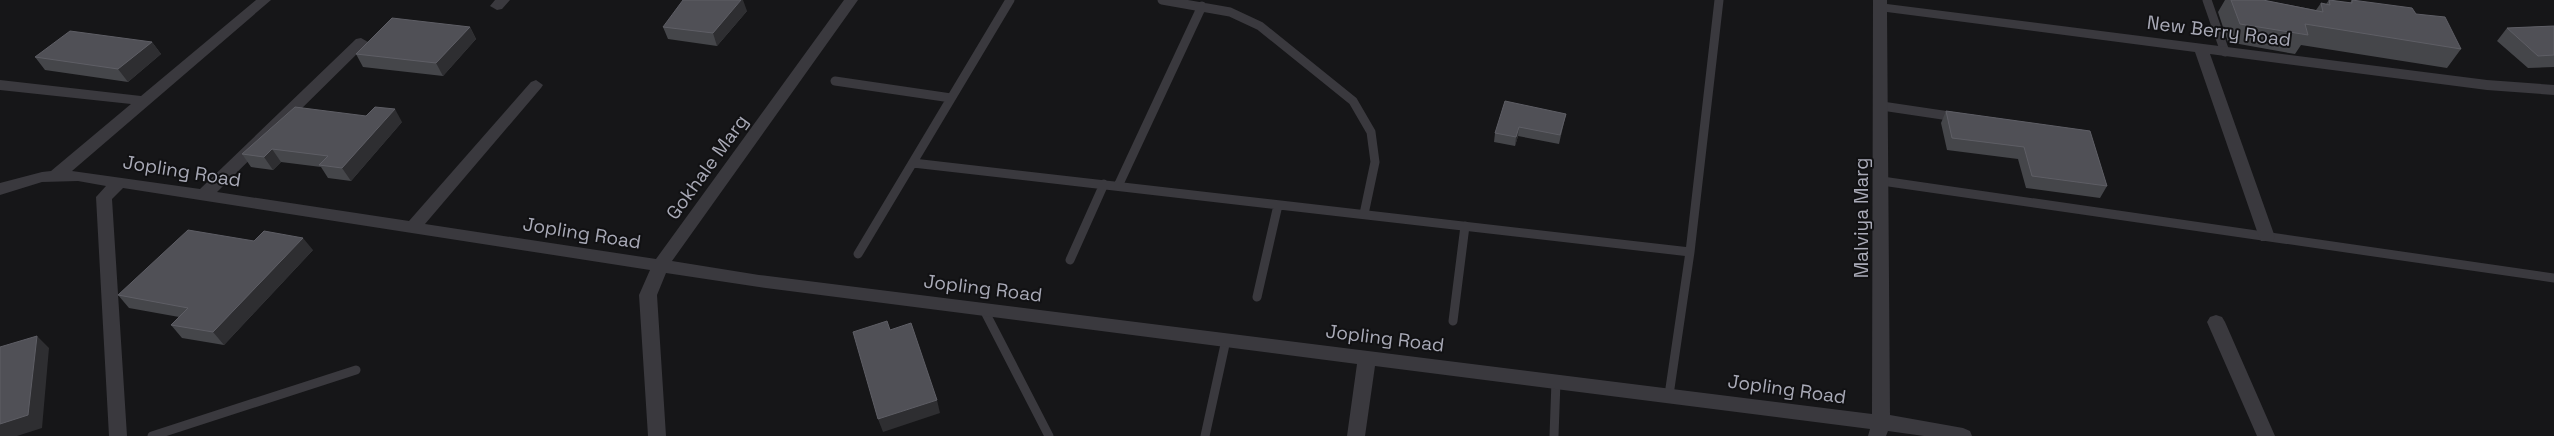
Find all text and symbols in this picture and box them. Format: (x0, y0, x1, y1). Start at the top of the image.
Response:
street label: New Berry Road (2145, 10, 2293, 52)
street label: Gokhale Marg (660, 109, 754, 225)
street label: Jopling Road (121, 149, 243, 193)
street label: Malviya Marg (1849, 158, 1874, 278)
street label: Jopling Road (521, 211, 643, 255)
street label: Jopling Road (922, 268, 1044, 308)
street label: Jopling Road (1324, 318, 1446, 358)
street label: Jopling Road (1726, 368, 1848, 410)

